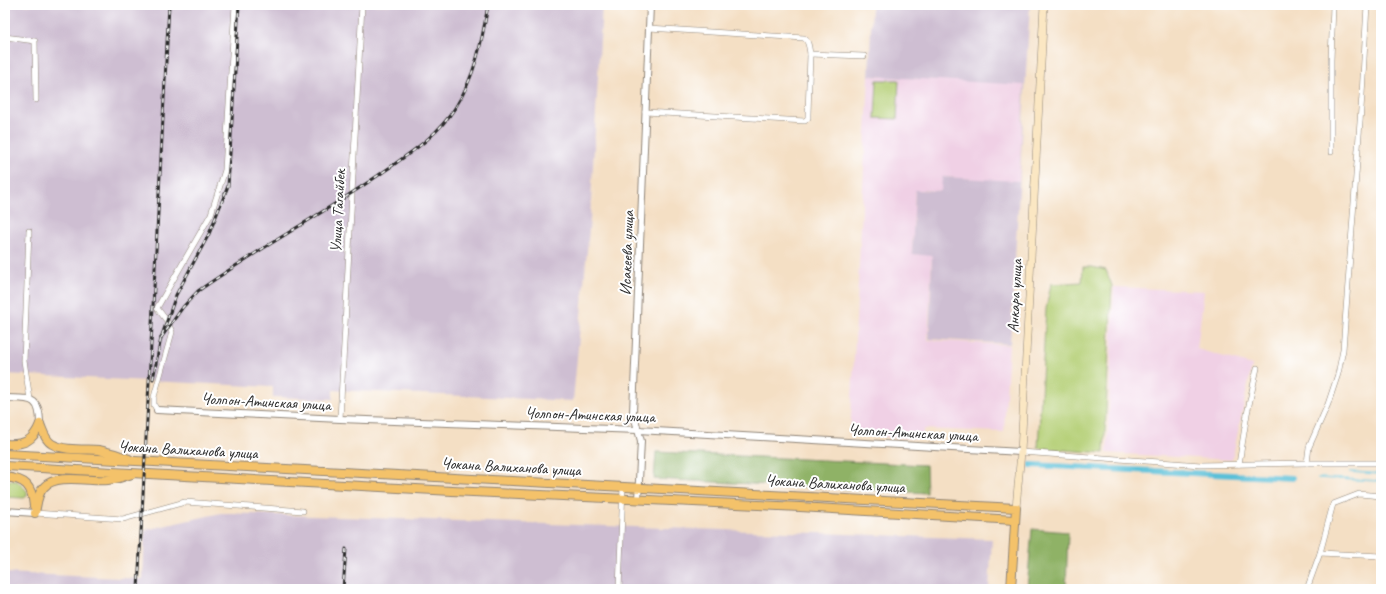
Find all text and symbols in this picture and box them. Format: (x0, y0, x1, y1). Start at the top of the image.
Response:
street label: Улица Тагайбек (326, 168, 350, 253)
street label: Исакеева улица (616, 209, 639, 296)
street label: Анкара улица (1003, 257, 1027, 333)
street label: Чолпон-Атинская улица (201, 389, 333, 415)
street label: Чолпон-Атинская улица (525, 403, 657, 427)
street label: Чолпон-Атинская улица (848, 420, 980, 446)
street label: Чокана Валиханова улица (118, 436, 260, 464)
street label: Чокана Валиханова улица (441, 453, 583, 481)
street label: Чокана Валиханова улица (765, 470, 907, 498)

